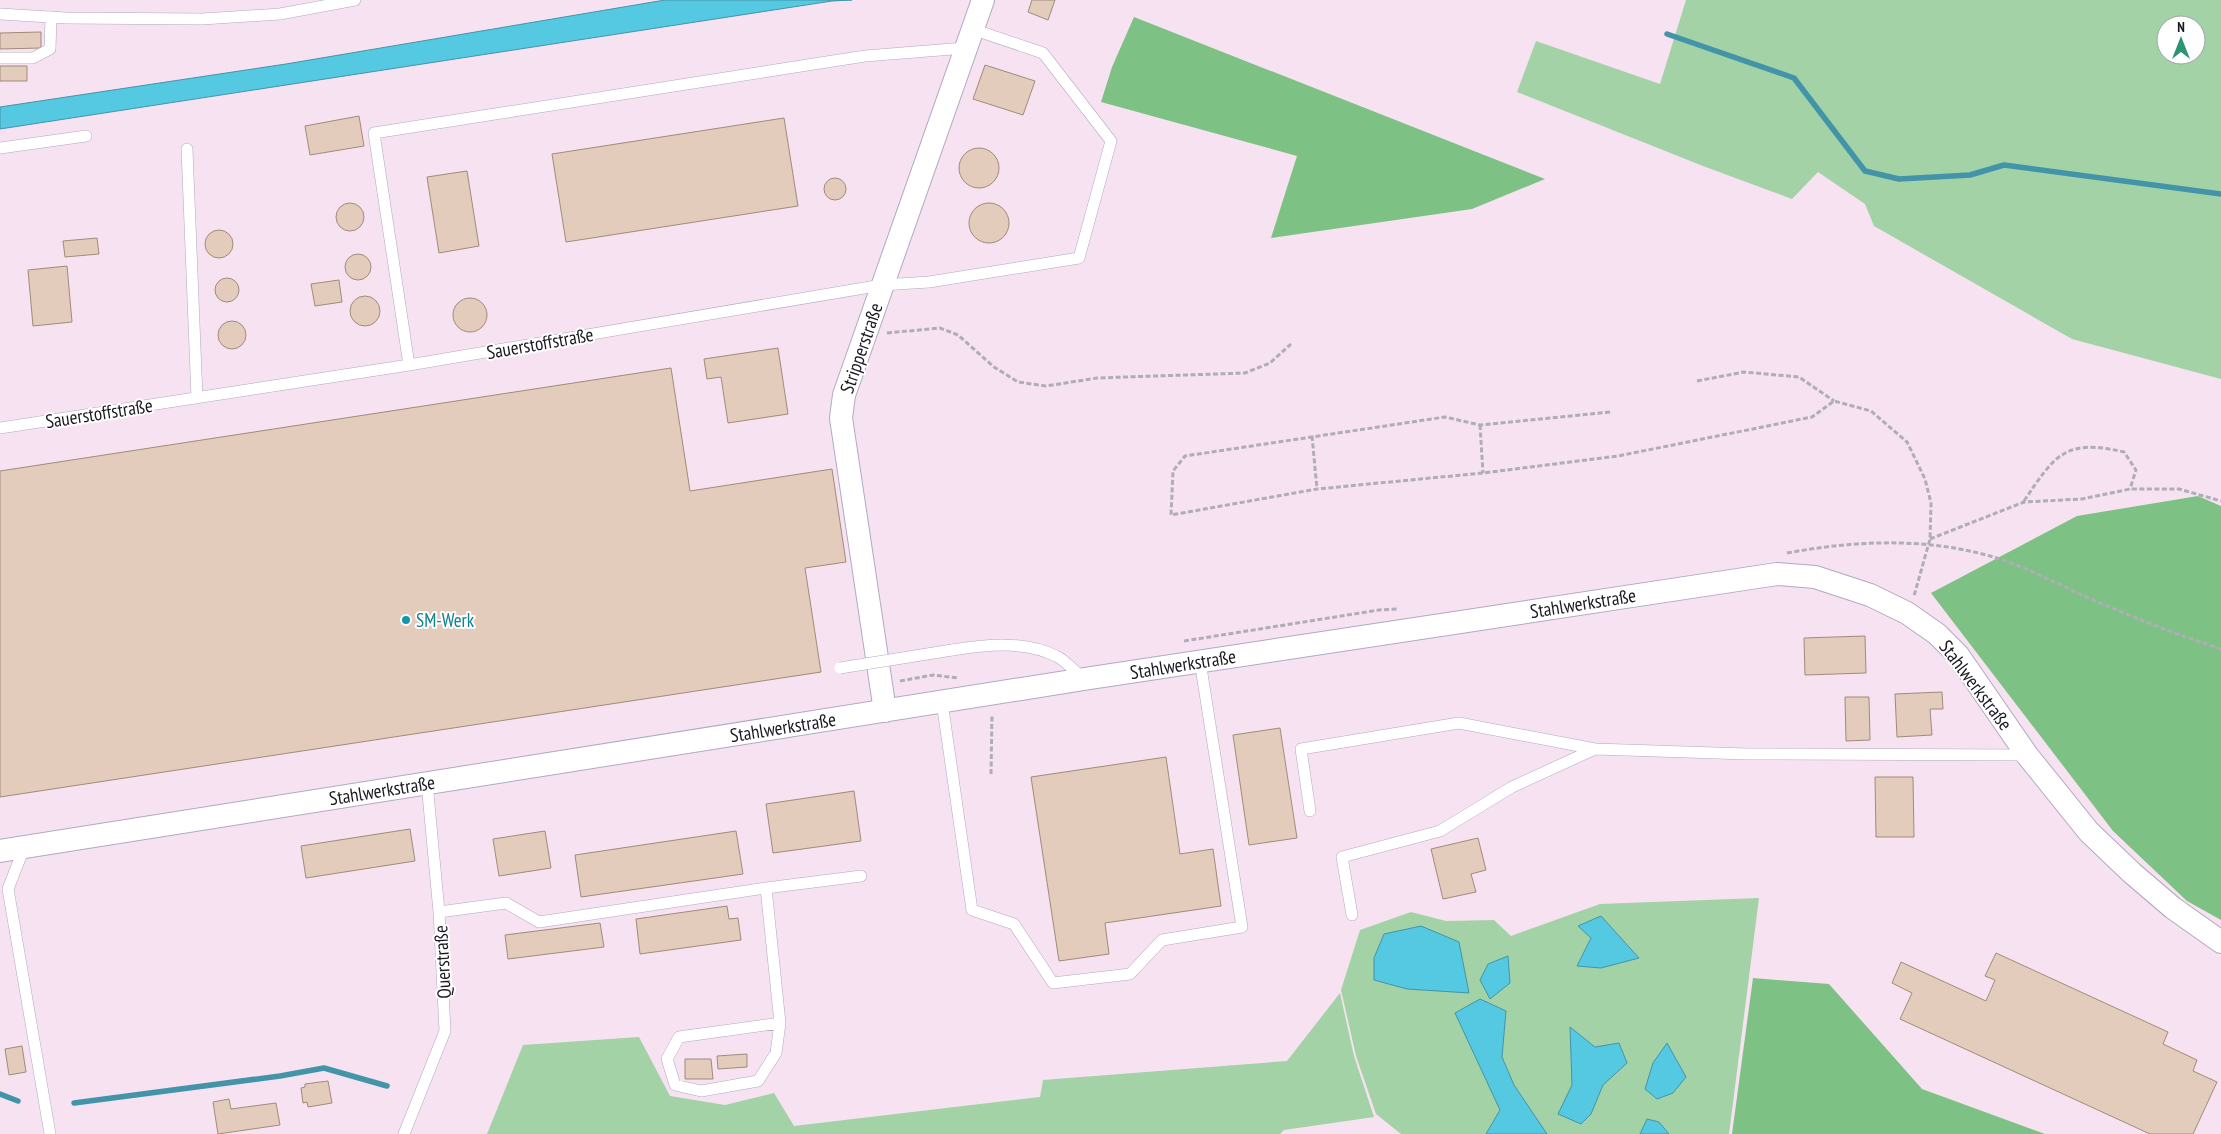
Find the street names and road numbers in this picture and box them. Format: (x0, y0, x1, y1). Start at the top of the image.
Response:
street label: Stripperstraße (834, 300, 888, 396)
street label: Sauerstoffstraße (485, 322, 595, 364)
street label: Sauerstoffstraße (44, 393, 154, 433)
street label: Stahlwerkstraße (1528, 583, 1638, 623)
street label: Stahlwerkstraße (1934, 635, 2018, 735)
street label: Stahlwerkstraße (1128, 644, 1238, 684)
street label: Stahlwerkstraße (728, 707, 838, 747)
street label: Stahlwerkstraße (327, 770, 437, 810)
street label: Querstraße (428, 925, 456, 999)

